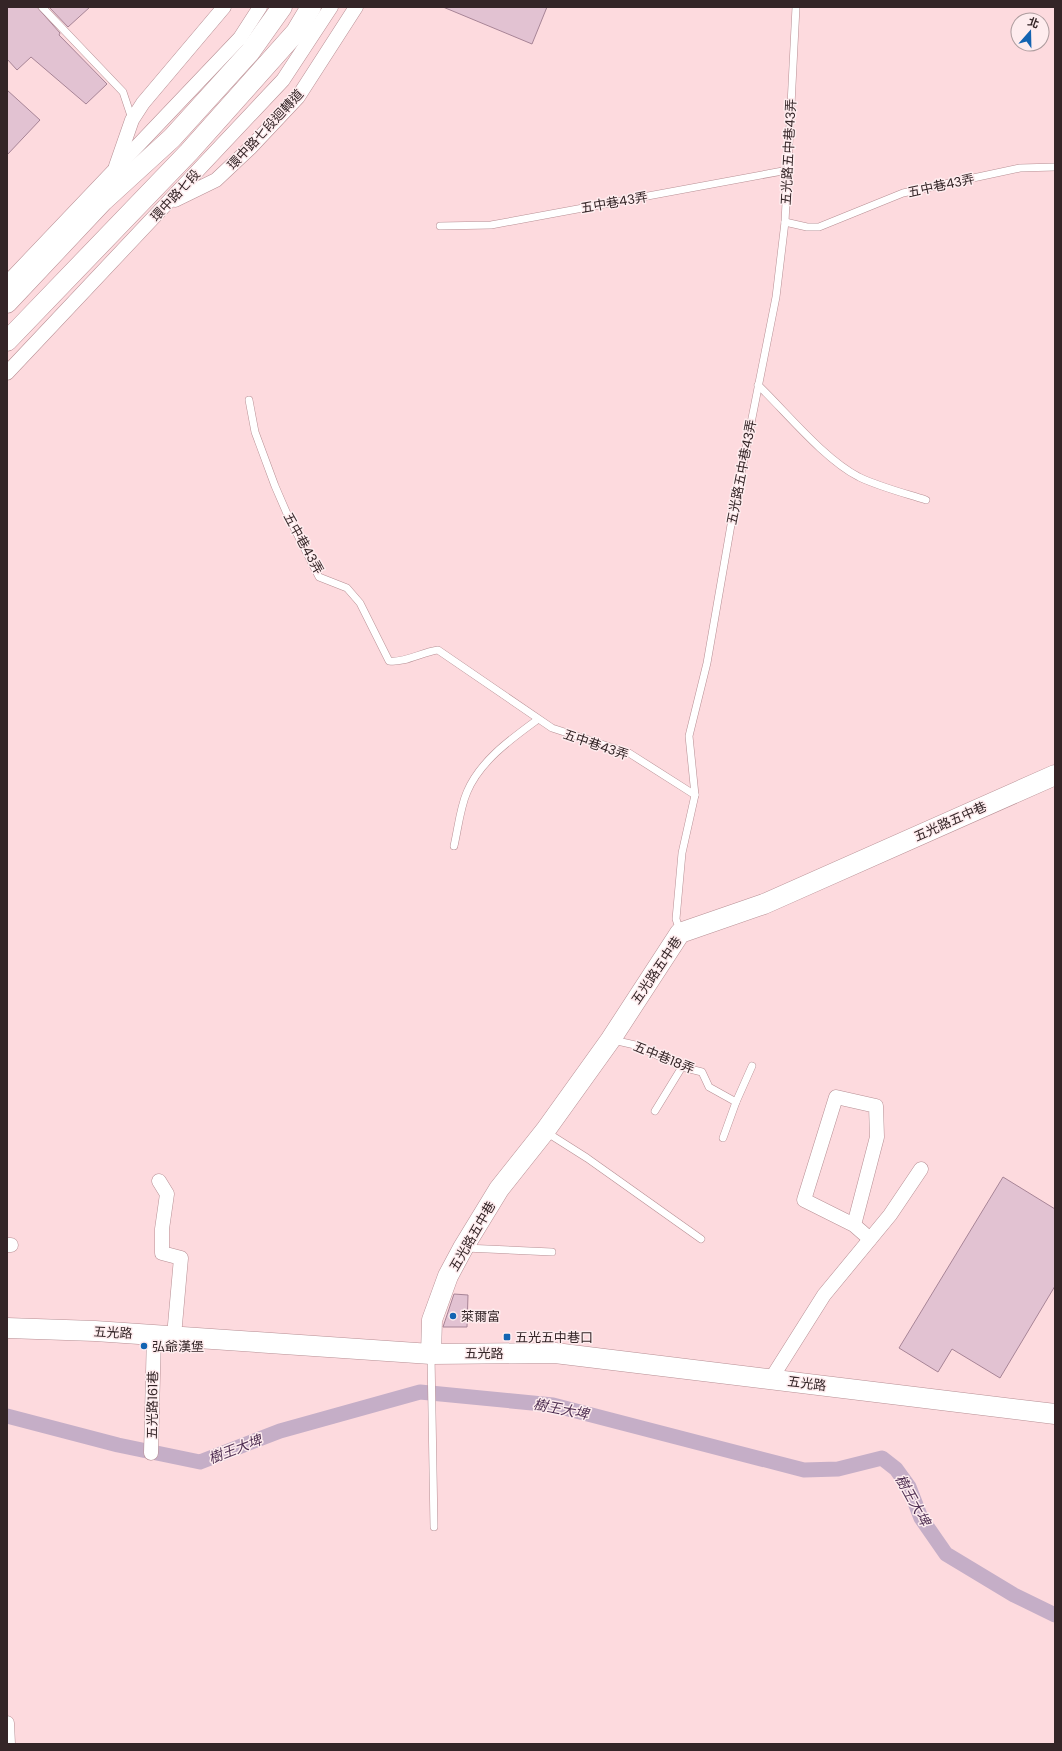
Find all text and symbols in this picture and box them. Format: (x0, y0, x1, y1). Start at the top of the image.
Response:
north arrow (1010, 12, 1050, 52)
text: 北 (1026, 13, 1041, 32)
street label: 環中路七段迴轉道 (223, 85, 308, 174)
street label: 五光路五中巷43弄 (776, 98, 801, 206)
street label: 環中路七段 (146, 165, 204, 226)
street label: 五中巷43弄 (906, 169, 976, 202)
street label: 五中巷43弄 (579, 187, 649, 218)
street label: 五光路五中巷43弄 (722, 418, 761, 526)
street label: 五中巷43弄 (279, 509, 328, 578)
street label: 五中巷43弄 (561, 724, 631, 764)
street label: 五光路五中巷 (911, 797, 990, 846)
street label: 五光路五中巷 (627, 933, 686, 1008)
street label: 五中巷18弄 (630, 1037, 697, 1078)
street label: 五光路五中巷 (445, 1198, 500, 1275)
place label: 萊爾富 (461, 1307, 500, 1326)
marker: 萊爾富 (448, 1311, 458, 1321)
street label: 五光路 (93, 1322, 133, 1343)
place label: 五光五中巷口 (515, 1328, 593, 1347)
marker: 五光五中巷口 (502, 1332, 512, 1342)
place label: 弘爺漢堡 (152, 1337, 204, 1356)
marker: 弘爺漢堡 (139, 1341, 149, 1351)
street label: 五光路 (464, 1344, 504, 1363)
street label: 五光路161巷 (142, 1371, 163, 1439)
street label: 五光路 (786, 1372, 827, 1395)
water label: 樹王大埤 (532, 1394, 592, 1425)
water label: 樹王大埤 (205, 1429, 267, 1468)
water label: 樹王大埤 (891, 1471, 936, 1531)

